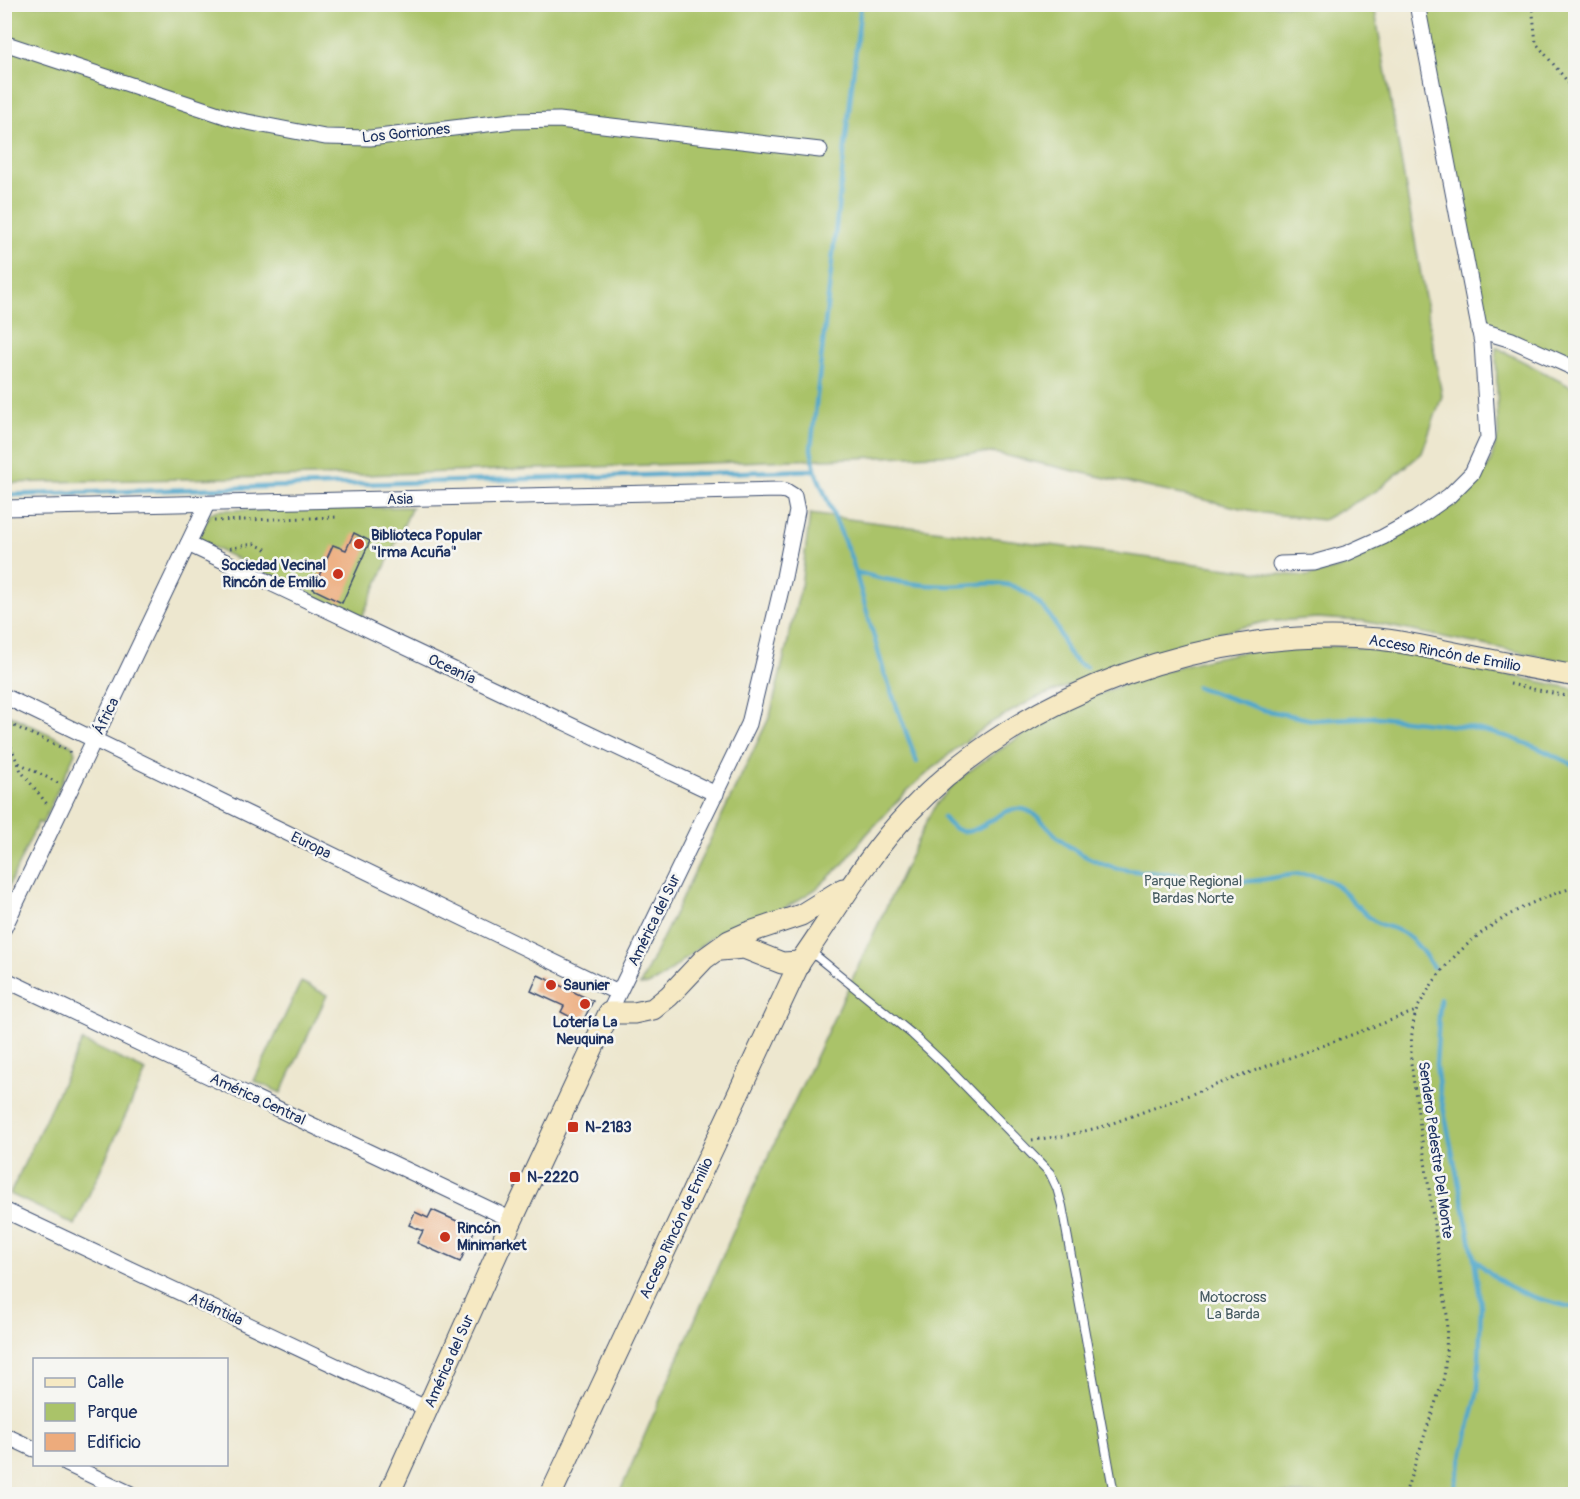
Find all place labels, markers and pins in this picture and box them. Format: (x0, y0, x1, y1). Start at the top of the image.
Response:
place label: Biblioteca Popular "Irma Acuña" (371, 526, 483, 562)
marker: Biblioteca Popular "Irma Acuña" (352, 537, 366, 551)
place label: Sociedad Vecinal Rincón de Emilio (221, 556, 326, 592)
marker: Sociedad Vecinal Rincón de Emilio (331, 567, 345, 581)
place label: Saunier (563, 976, 611, 995)
marker: Saunier (544, 978, 558, 992)
marker: Lotería La Neuquina (578, 997, 592, 1011)
place label: Lotería La Neuquina (552, 1013, 618, 1049)
place label: N-2183 (585, 1118, 632, 1137)
marker: N-2183 (566, 1120, 580, 1134)
place label: N-2220 (527, 1168, 579, 1187)
marker: N-2220 (508, 1170, 522, 1184)
place label: Rincón Minimarket (457, 1219, 527, 1255)
marker: Rincón Minimarket (438, 1230, 452, 1244)

